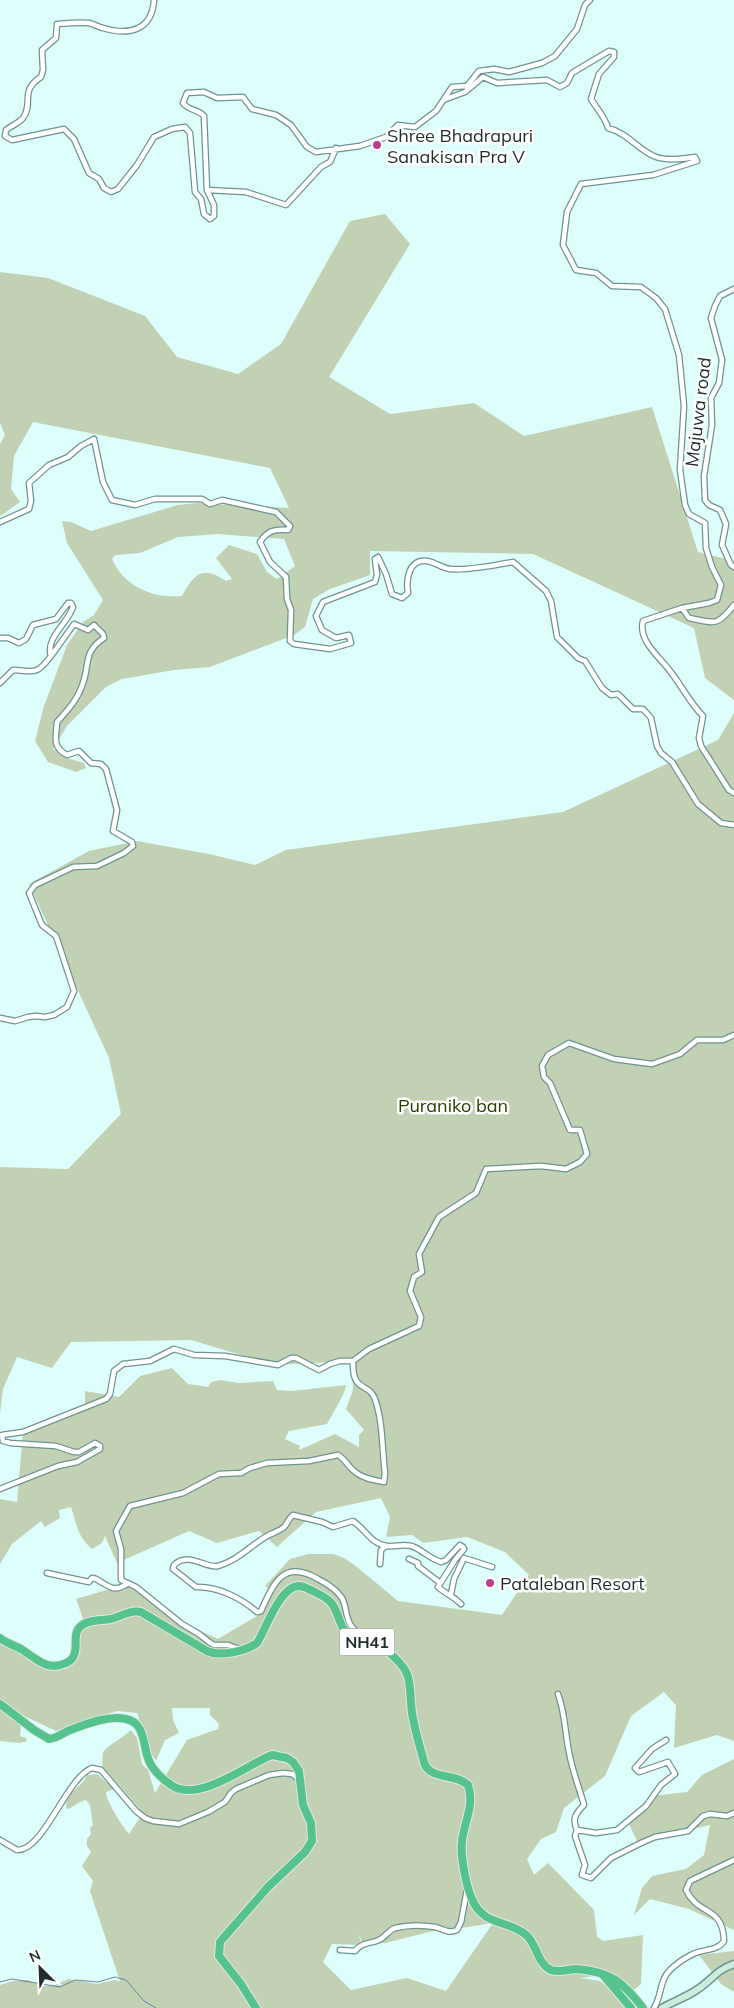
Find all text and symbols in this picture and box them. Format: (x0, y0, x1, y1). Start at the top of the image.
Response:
place label: Shree Bhadrapuri Sanakisan Pra V (387, 124, 533, 168)
marker: Shree Bhadrapuri Sanakisan Pra V (371, 139, 383, 151)
street label: Majuwa road (680, 356, 716, 468)
park label: Puraniko ban (398, 1094, 508, 1117)
place label: Pataleban Resort (500, 1572, 645, 1595)
marker: Pataleban Resort (484, 1577, 496, 1589)
road number: NH41 (340, 1628, 394, 1655)
north arrow (15, 1943, 65, 1993)
text: N (26, 1946, 43, 1966)

